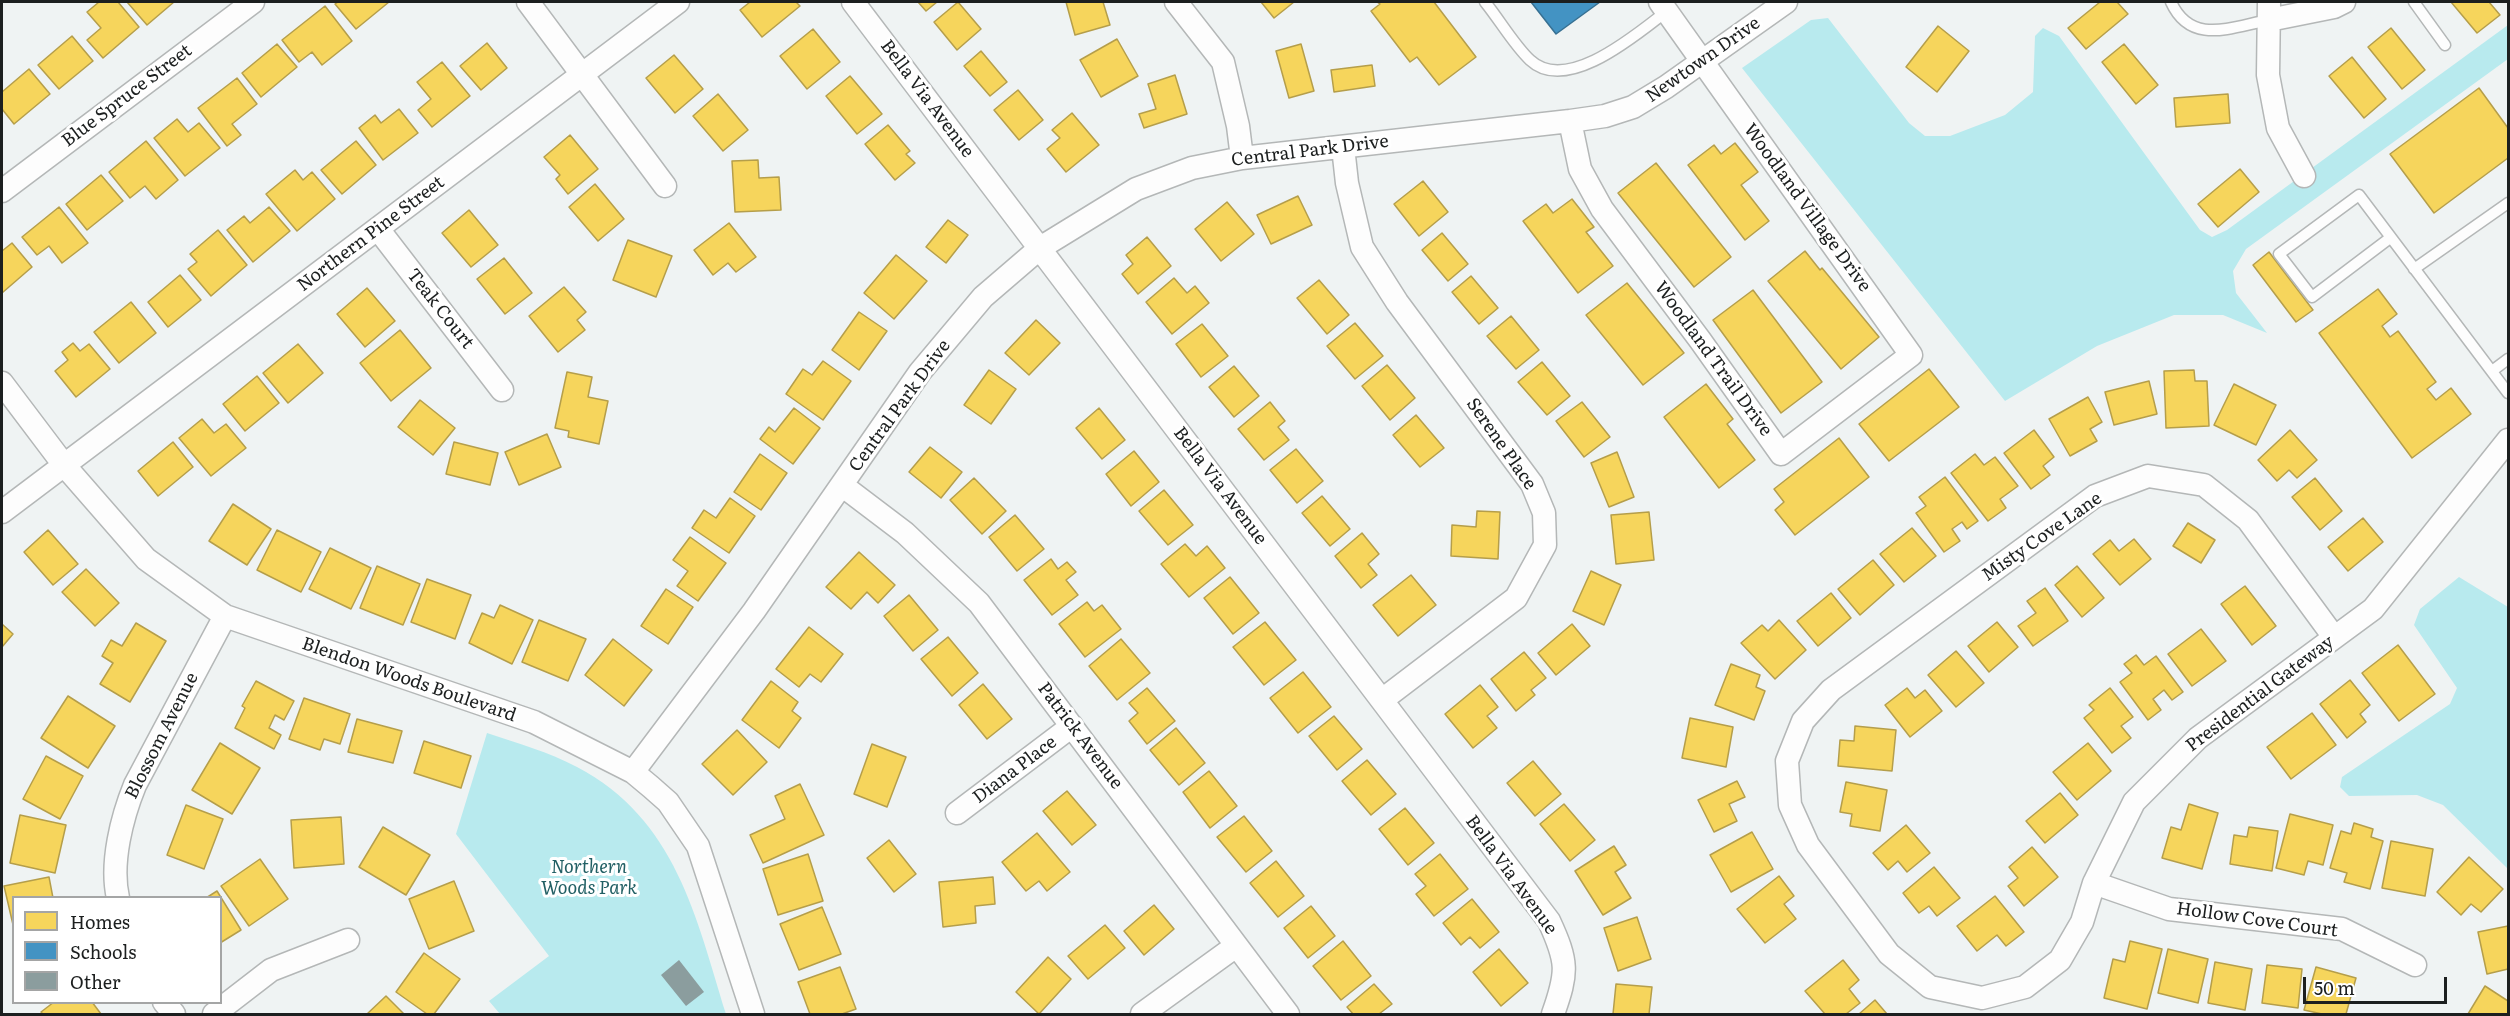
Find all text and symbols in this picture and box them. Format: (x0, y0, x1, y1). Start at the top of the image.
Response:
street label: Newtown Drive (1642, 13, 1764, 107)
street label: Bella Via Avenue (876, 36, 978, 162)
street label: Blue Spruce Street (58, 40, 196, 152)
street label: Woodland Village Drive (1739, 120, 1875, 296)
street label: Central Park Drive (1230, 131, 1390, 171)
street label: Northern Pine Street (293, 172, 449, 296)
street label: Teak Court (402, 265, 478, 353)
street label: Woodland Trail Drive (1650, 277, 1776, 441)
street label: Central Park Drive (845, 336, 955, 476)
street label: Serene Place (1462, 394, 1540, 494)
street label: Bella Via Avenue (1169, 423, 1271, 549)
street label: Misty Cove Lane (1978, 488, 2106, 586)
street label: Presidential Gateway (2182, 631, 2338, 757)
street label: Blendon Woods Boulevard (299, 633, 519, 727)
street label: Blossom Avenue (121, 669, 203, 803)
street label: Patrick Avenue (1033, 678, 1127, 794)
street label: Diana Place (969, 732, 1061, 808)
street label: Bella Via Avenue (1461, 811, 1561, 939)
park label: Northern Woods Park (541, 857, 637, 900)
legend (12, 896, 222, 1004)
street label: Hollow Cove Court (2175, 898, 2339, 942)
text: Homes (70, 908, 130, 935)
text: Schools (70, 938, 136, 965)
scale bar (2306, 965, 2450, 1003)
text: Other (70, 968, 120, 995)
text: 50 m (2314, 974, 2355, 1001)

